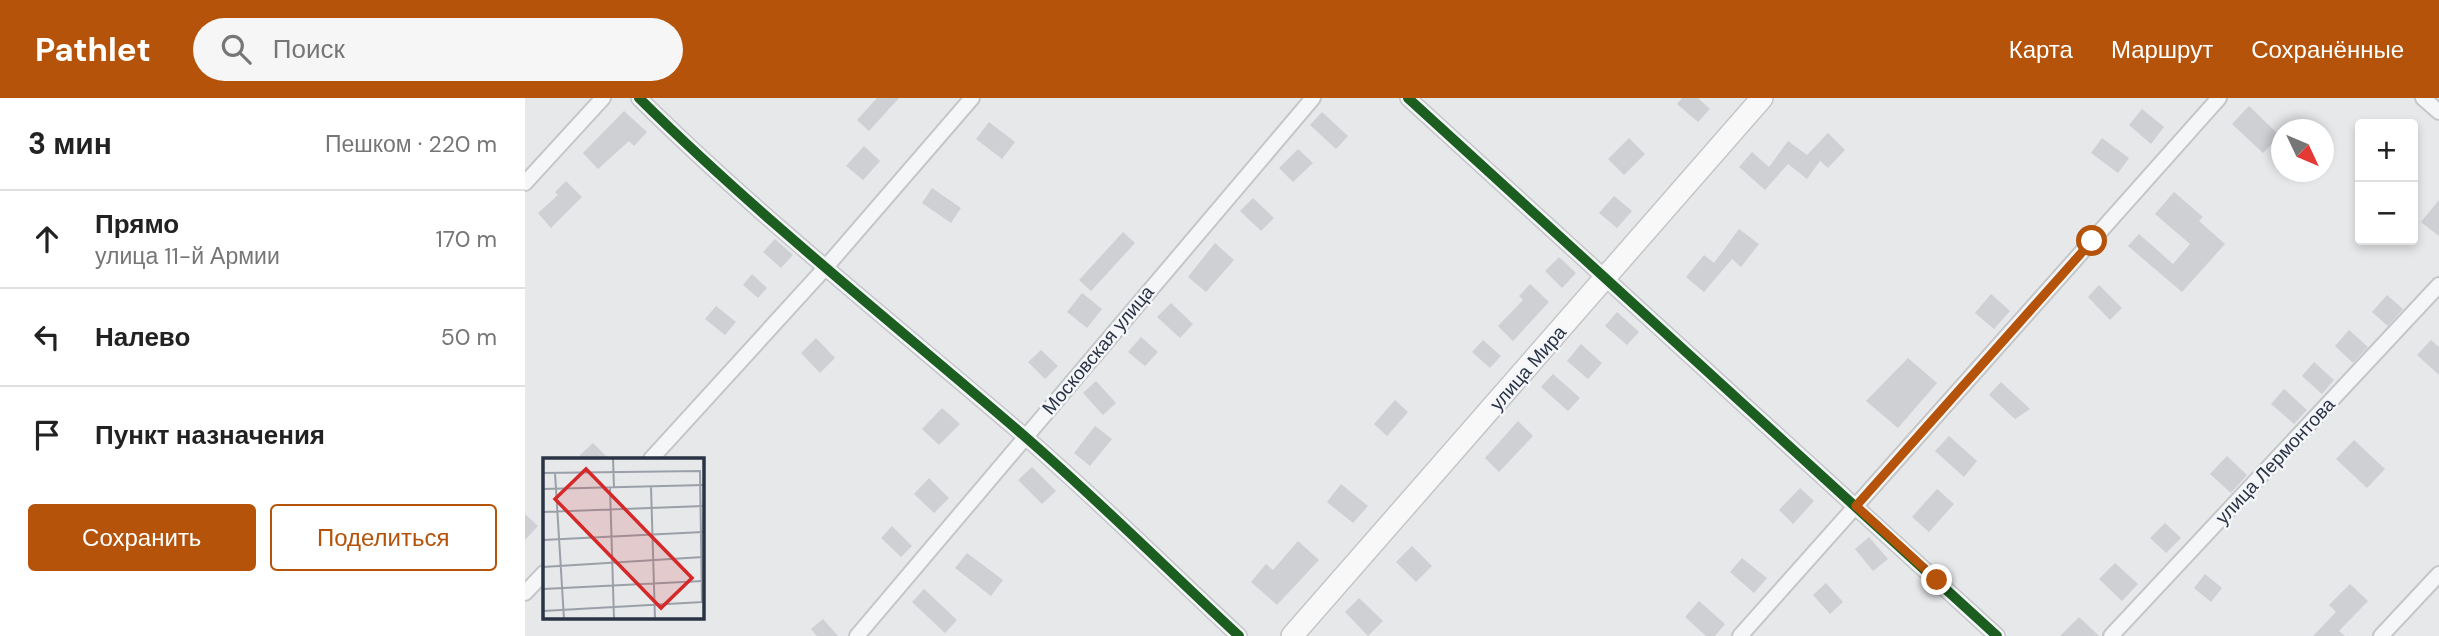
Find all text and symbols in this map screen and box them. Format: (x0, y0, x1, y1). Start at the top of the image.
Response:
search box (193, 18, 683, 81)
text: Pathlet (35, 28, 151, 71)
icon: search (217, 30, 255, 68)
text: Поиск (273, 32, 345, 66)
text: Карта (2009, 34, 2073, 65)
text: Маршрут (2111, 34, 2213, 65)
text: Сохранённые (2251, 34, 2404, 65)
north arrow (2271, 119, 2334, 182)
map controls (2355, 119, 2418, 245)
button: + (2355, 119, 2418, 182)
text: 3 мин (28, 124, 112, 163)
text: Пешком · 220 m (325, 129, 497, 159)
button: − (2355, 182, 2418, 245)
text: Прямо (95, 207, 179, 241)
icon: ahead (28, 220, 66, 258)
text: 170 m (436, 224, 497, 254)
route start (2076, 225, 2107, 256)
text: улица 11-й Армии (95, 241, 280, 271)
street label: Московская улица (1037, 280, 1160, 420)
icon: left (28, 318, 66, 356)
text: Налево (95, 320, 190, 354)
street label: улица Мира (1484, 320, 1572, 416)
text: 50 m (441, 322, 497, 352)
street label: улица Лермонтова (2210, 392, 2341, 530)
icon: arrive (28, 416, 66, 454)
text: Пункт назначения (95, 418, 325, 452)
inset map (543, 458, 703, 618)
button: Сохранить (28, 504, 256, 571)
button: Поделиться (270, 504, 497, 571)
route end (1921, 564, 1952, 595)

